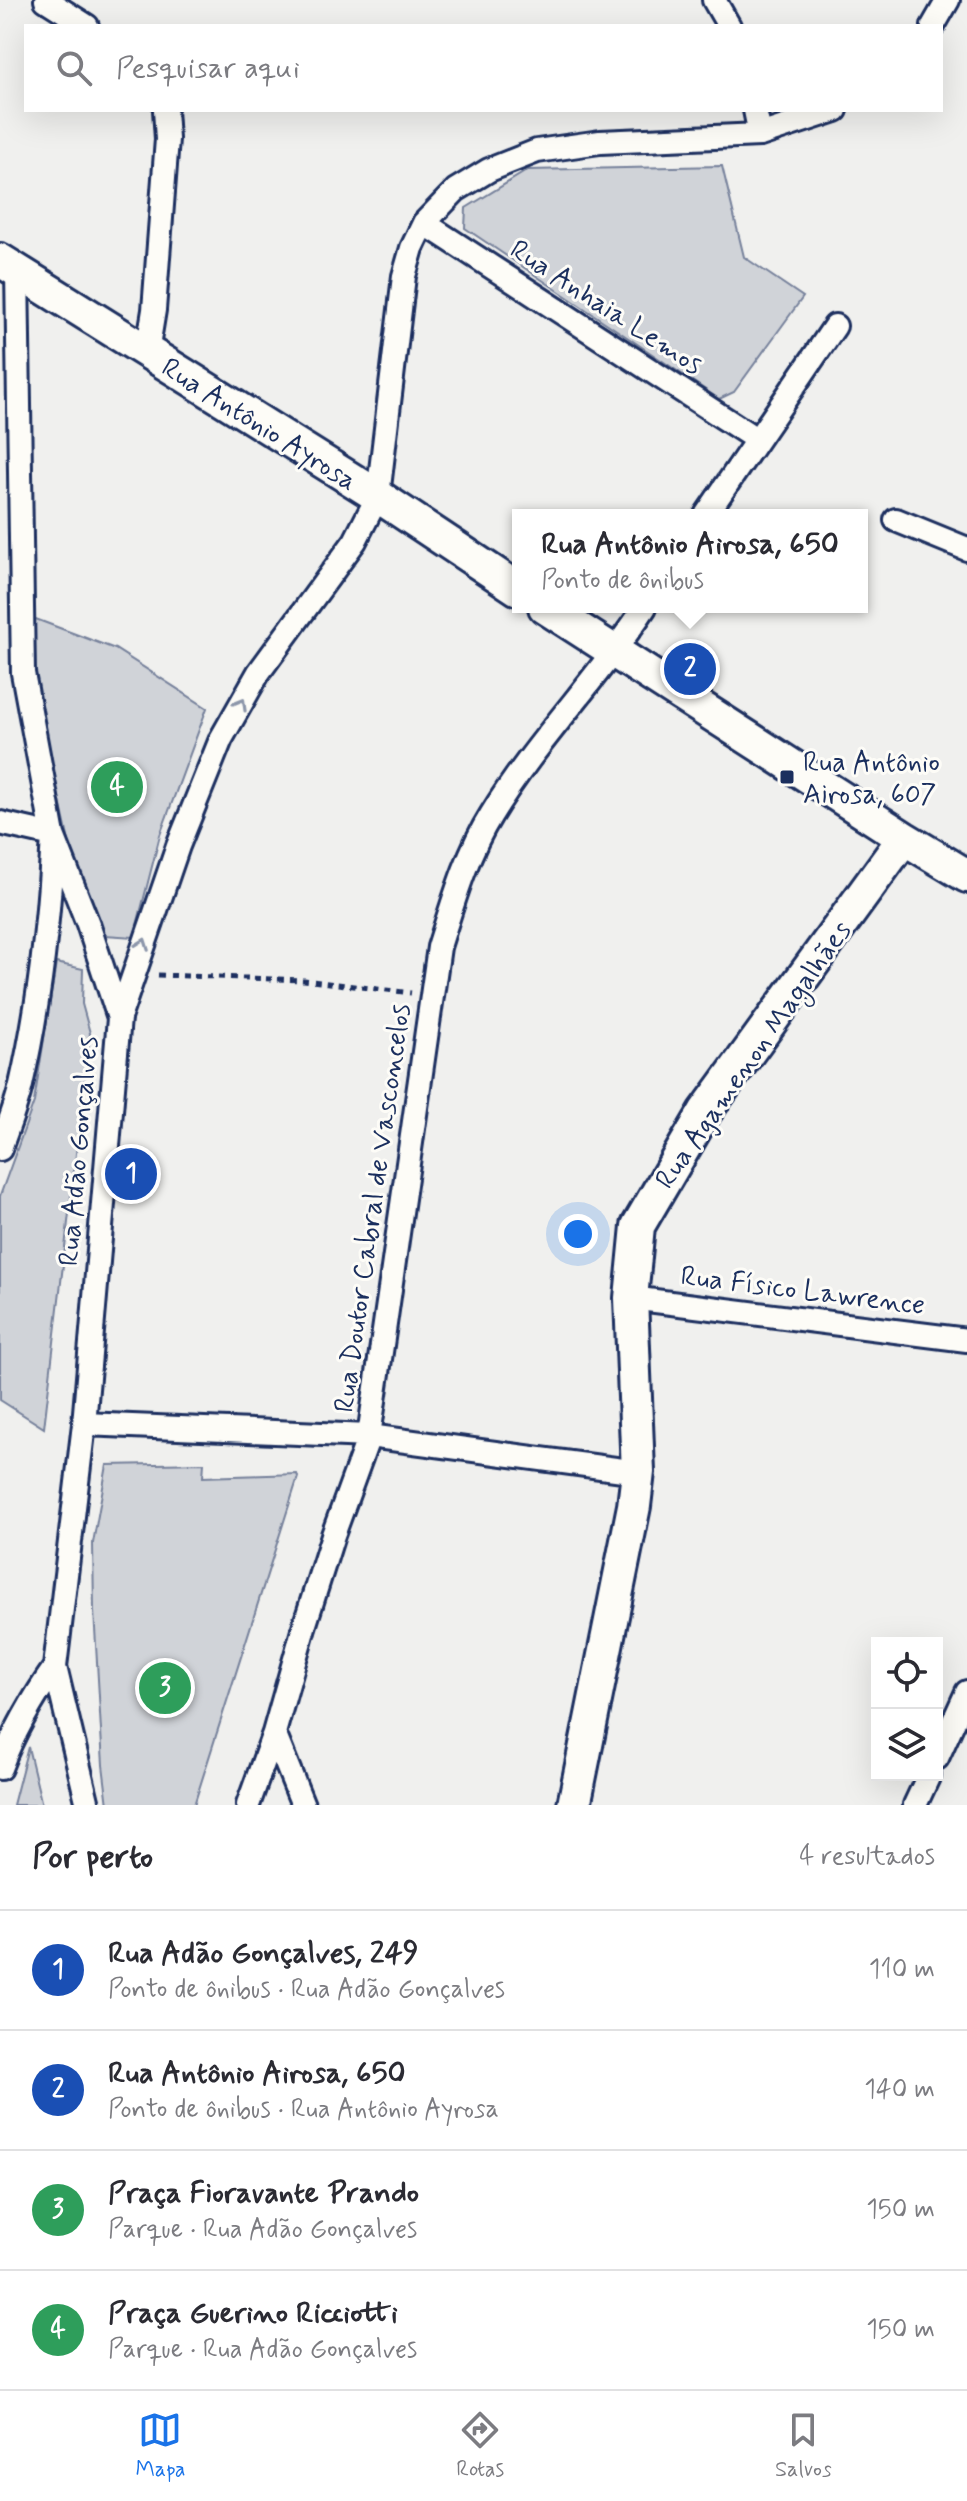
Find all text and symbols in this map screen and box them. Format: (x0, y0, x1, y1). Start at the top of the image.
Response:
search box (24, 24, 943, 112)
icon: search (52, 46, 96, 90)
text: Pesquisar aqui (116, 49, 300, 88)
street label: Rua Anhaia Lemos (502, 232, 709, 384)
street label: Rua Antônio Ayrosa (154, 350, 364, 500)
popup (512, 509, 868, 613)
text: Rua Antônio Airosa, 650 (541, 525, 839, 564)
text: Ponto de ônibus (541, 564, 704, 598)
pin: 2 (664, 639, 716, 699)
one-way arrow (231, 698, 247, 712)
place label: Rua Antônio Airosa, 607 (803, 745, 940, 814)
pin: 4 (91, 757, 143, 817)
marker: Rua Antônio Airosa, 607 (778, 768, 796, 786)
street label: Rua Agamenon Magalhães (647, 914, 862, 1198)
one-way arrow (134, 938, 150, 952)
street label: Rua Doutor Cabral de Vasconcelos (326, 1002, 420, 1415)
street label: Rua Adão Gonçalves (51, 1035, 108, 1268)
pin: 1 (105, 1144, 157, 1204)
your location (558, 1214, 598, 1254)
street label: Rua Físico Lawrence (678, 1258, 927, 1325)
map controls (871, 1637, 943, 1781)
button: locate (871, 1637, 943, 1709)
pin: 3 (139, 1658, 191, 1718)
button: layers (871, 1709, 943, 1781)
text: Por perto (32, 1835, 153, 1880)
text: 4 resultados (799, 1840, 935, 1874)
text: Rua Adão Gonçalves, 249 (108, 1934, 419, 1973)
text: 1 (52, 1953, 64, 1987)
text: 110 m (869, 1953, 935, 1987)
text: Ponto de ônibus · Rua Adão Gonçalves (108, 1973, 505, 2007)
text: Rua Antônio Airosa, 650 (108, 2054, 405, 2093)
text: 2 (52, 2073, 64, 2107)
text: 140 m (864, 2073, 935, 2107)
text: Ponto de ônibus · Rua Antônio Ayrosa (108, 2093, 499, 2127)
text: Praça Fioravante Prando (108, 2174, 419, 2213)
text: 3 (52, 2193, 64, 2227)
text: 150 m (866, 2193, 935, 2227)
text: Parque · Rua Adão Gonçalves (108, 2213, 417, 2247)
text: Praça Guerino Ricciotti (108, 2294, 398, 2333)
text: 4 (50, 2313, 66, 2347)
text: 150 m (866, 2313, 935, 2347)
text: Parque · Rua Adão Gonçalves (108, 2333, 417, 2367)
tab: Mapa (135, 2408, 186, 2484)
tab: Rotas (456, 2408, 504, 2484)
tab: Salvos (775, 2408, 832, 2484)

